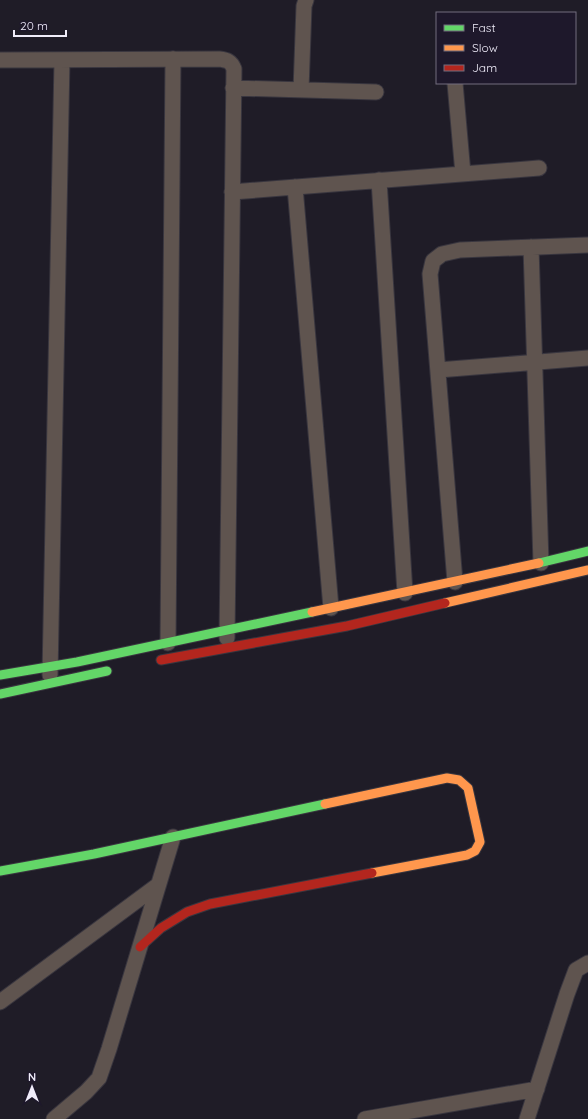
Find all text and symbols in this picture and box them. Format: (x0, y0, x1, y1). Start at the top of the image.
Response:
scale bar (14, 12, 66, 38)
legend (436, 12, 576, 84)
text: 20 m (20, 18, 48, 33)
text: Fast (472, 20, 496, 35)
text: Slow (472, 40, 498, 55)
text: Jam (472, 60, 497, 75)
north arrow (12, 1067, 52, 1107)
text: N (28, 1070, 36, 1084)

